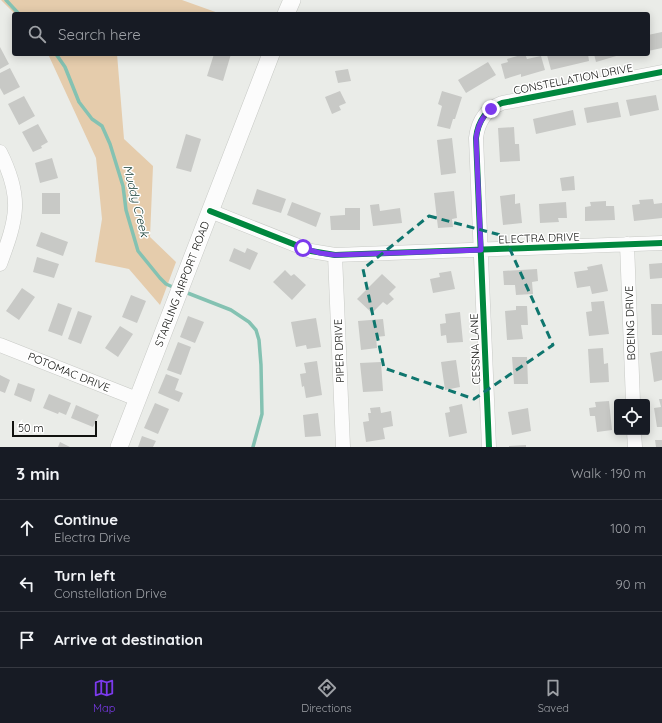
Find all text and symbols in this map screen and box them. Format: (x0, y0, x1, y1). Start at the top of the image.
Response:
search box (12, 12, 650, 56)
icon: search (26, 23, 48, 45)
text: Search here (58, 25, 141, 44)
street label: CONSTELLATION DRIVE (512, 61, 634, 97)
route end (482, 100, 500, 118)
water label: Muddy Creek (120, 163, 153, 240)
street label: STARLING AIRPORT ROAD (151, 219, 213, 349)
street label: ELECTRA DRIVE (498, 230, 580, 246)
route start (294, 239, 312, 257)
street label: BOEING DRIVE (622, 285, 638, 361)
street label: CESSNA LANE (467, 313, 483, 385)
street label: PIPER DRIVE (331, 319, 347, 383)
street label: POTOMAC DRIVE (26, 349, 112, 395)
map controls (614, 399, 650, 435)
button: locate (614, 399, 650, 435)
scale bar (12, 419, 97, 438)
text: 50 m (18, 421, 44, 435)
text: 3 min (16, 463, 60, 484)
text: Walk · 190 m (571, 465, 646, 481)
text: Continue (54, 510, 118, 529)
icon: ahead (16, 517, 38, 539)
text: 100 m (610, 520, 646, 536)
text: Electra Drive (54, 529, 130, 545)
text: Turn left (54, 566, 116, 585)
icon: left (16, 573, 38, 595)
text: 90 m (616, 576, 646, 592)
text: Constellation Drive (54, 585, 167, 601)
icon: arrive (16, 629, 38, 651)
text: Arrive at destination (54, 630, 203, 649)
tab: Map (93, 677, 115, 715)
tab: Directions (301, 677, 352, 715)
tab: Saved (538, 677, 569, 715)

